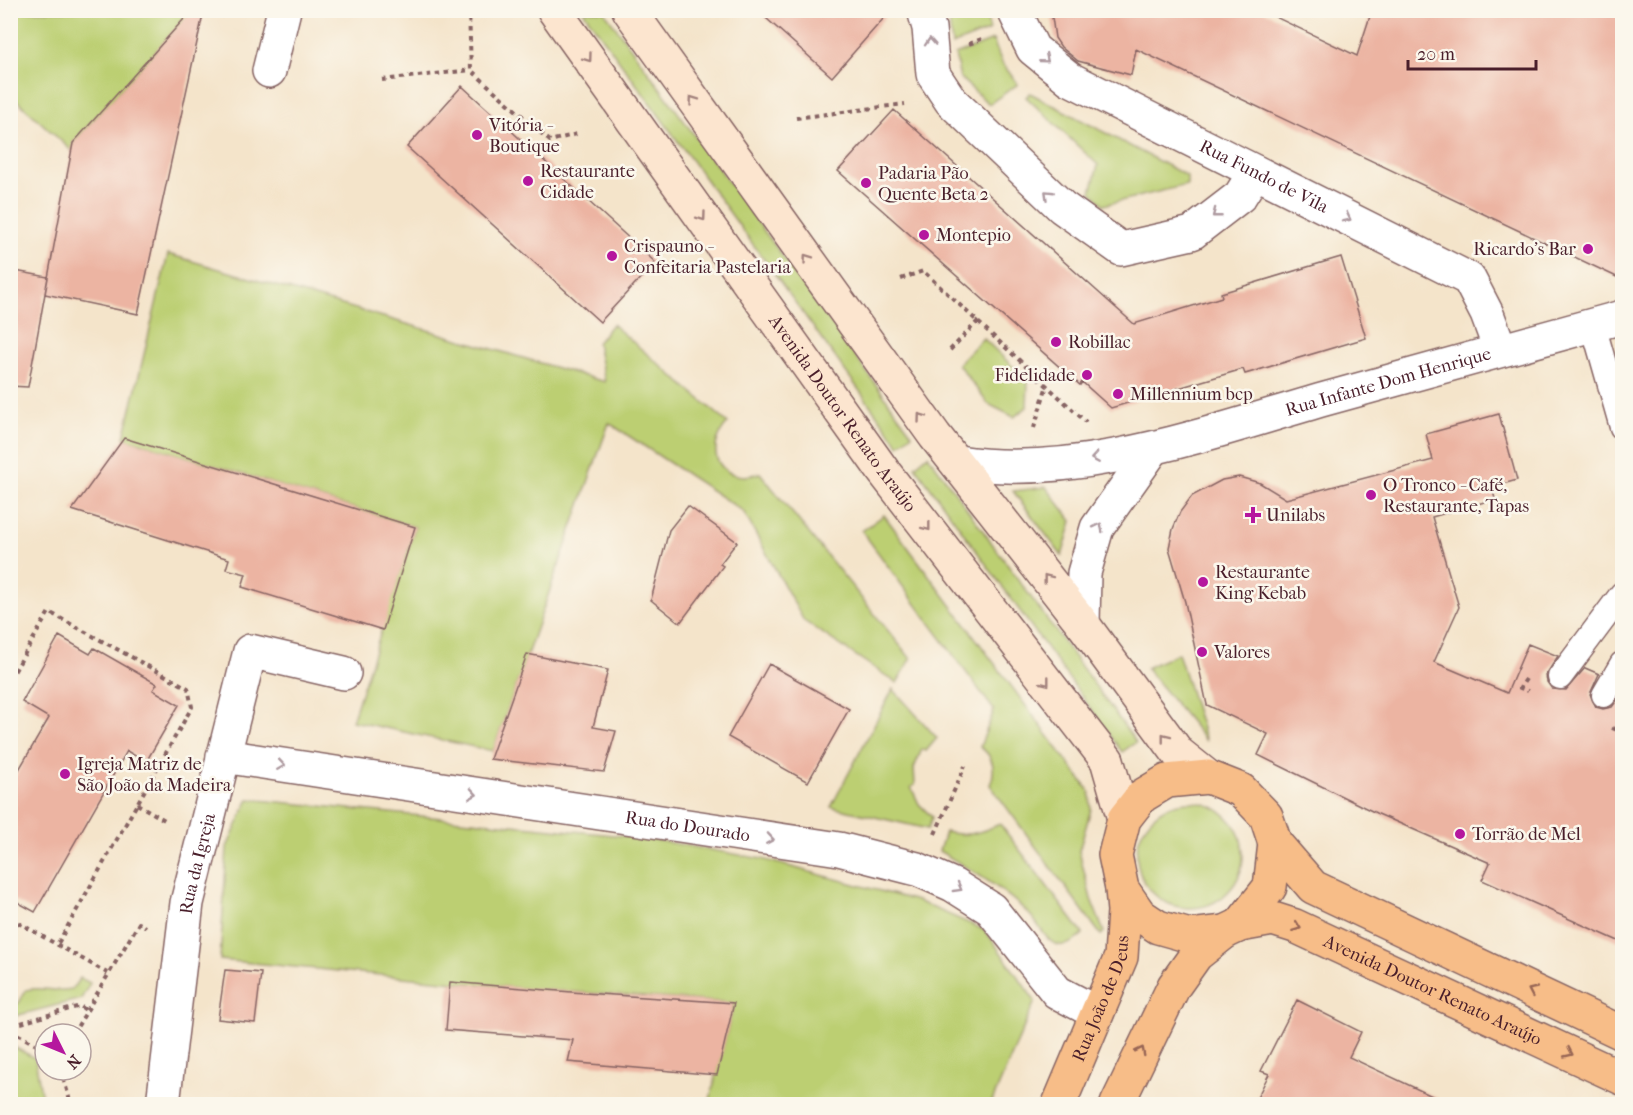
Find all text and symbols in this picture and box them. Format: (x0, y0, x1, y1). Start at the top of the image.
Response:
scale bar (1408, 33, 1536, 71)
one-way arrow (924, 37, 937, 46)
text: 20 m (1417, 44, 1455, 65)
one-way arrow (581, 52, 592, 63)
one-way arrow (1038, 52, 1049, 63)
one-way arrow (689, 96, 700, 107)
place label: Vitória - Boutique (488, 115, 560, 157)
marker: Vitória - Boutique (470, 128, 484, 142)
street label: Rua Fundo de Vila (1196, 136, 1332, 218)
place label: Restaurante Cidade (540, 161, 635, 203)
place label: Padaria Pão Quente Beta 2 (878, 163, 989, 205)
marker: Restaurante Cidade (521, 174, 535, 188)
marker: Padaria Pão Quente Beta 2 (859, 176, 873, 190)
one-way arrow (1044, 190, 1054, 201)
one-way arrow (1212, 207, 1223, 218)
one-way arrow (694, 210, 705, 221)
one-way arrow (1341, 211, 1351, 222)
place label: Montepio (936, 225, 1011, 246)
marker: Montepio (917, 228, 931, 242)
place label: Crispauno - Confeitaria Pastelaria (624, 236, 791, 278)
place label: Ricardo's Bar (1473, 239, 1576, 260)
marker: Ricardo's Bar (1581, 242, 1595, 256)
marker: Crispauno - Confeitaria Pastelaria (605, 249, 619, 263)
one-way arrow (803, 254, 814, 265)
street label: Avenida Doutor Renato Araújo (764, 310, 921, 516)
place label: Robillac (1068, 332, 1131, 353)
marker: Robillac (1049, 335, 1063, 349)
street label: Rua Infante Dom Henrique (1283, 343, 1494, 421)
place label: Fidelidade (995, 365, 1075, 386)
marker: Fidelidade (1080, 368, 1094, 382)
place label: Millennium bcp (1130, 384, 1253, 405)
marker: Millennium bcp (1111, 387, 1125, 401)
one-way arrow (917, 412, 928, 423)
one-way arrow (1091, 451, 1100, 463)
place label: O Tronco - Café, Restaurante, Tapas (1383, 475, 1529, 517)
marker: O Tronco - Café, Restaurante, Tapas (1364, 488, 1378, 502)
place label: Unilabs (1266, 505, 1325, 526)
marker: Unilabs (1244, 506, 1262, 524)
one-way arrow (920, 521, 931, 532)
one-way arrow (1092, 522, 1103, 533)
place label: Restaurante King Kebab (1215, 562, 1310, 604)
one-way arrow (1043, 574, 1054, 585)
marker: Restaurante King Kebab (1196, 575, 1210, 589)
place label: Valores (1213, 642, 1270, 663)
marker: Valores (1195, 645, 1209, 659)
one-way arrow (1039, 675, 1050, 686)
one-way arrow (1161, 733, 1172, 744)
place label: Igreja Matriz de São João da Madeira (77, 754, 232, 796)
one-way arrow (276, 758, 285, 770)
marker: Igreja Matriz de São João da Madeira (58, 767, 72, 781)
one-way arrow (469, 787, 478, 799)
street label: Rua do Dourado (624, 807, 751, 846)
street label: Rua da Igreja (176, 810, 220, 915)
place label: Torrão de Mel (1472, 824, 1581, 845)
marker: Torrão de Mel (1453, 827, 1467, 841)
one-way arrow (766, 832, 775, 844)
one-way arrow (952, 881, 962, 892)
one-way arrow (1291, 920, 1302, 932)
street label: Avenida Doutor Renato Araújo (1319, 930, 1545, 1050)
street label: Rua João de Deus (1068, 935, 1133, 1065)
one-way arrow (1527, 986, 1538, 998)
north arrow (33, 1022, 93, 1082)
one-way arrow (1563, 1045, 1574, 1057)
one-way arrow (1134, 1047, 1145, 1058)
text: N (62, 1051, 85, 1073)

